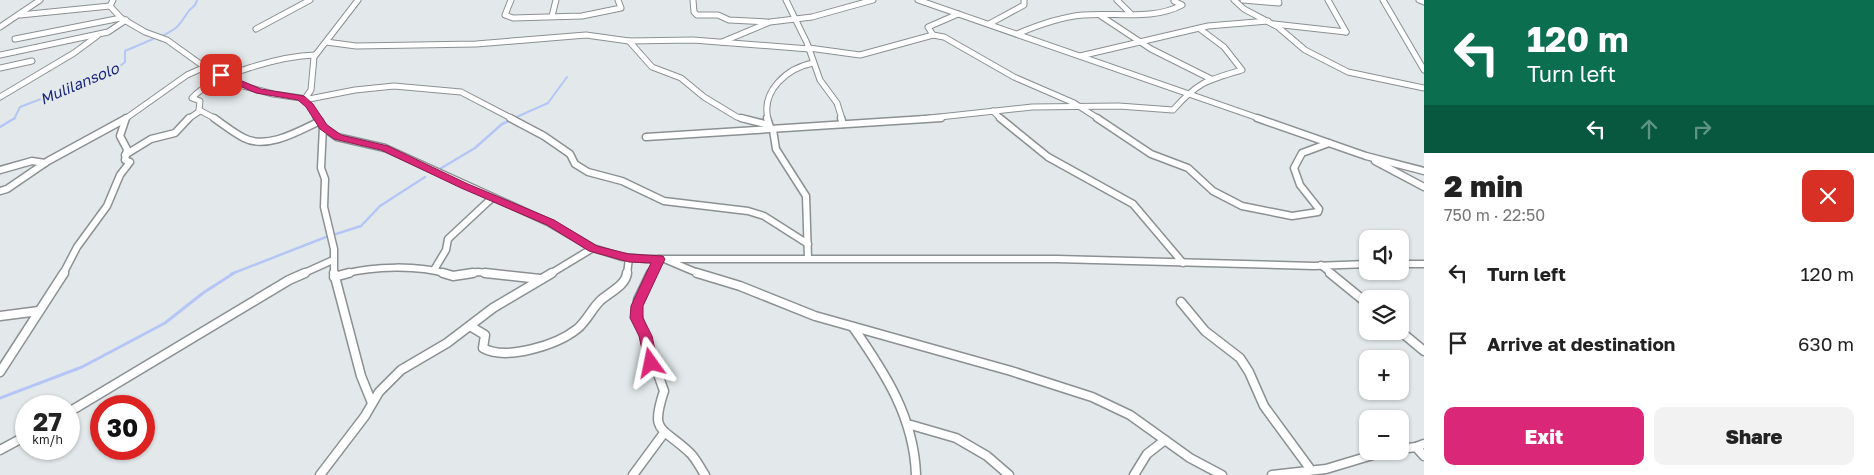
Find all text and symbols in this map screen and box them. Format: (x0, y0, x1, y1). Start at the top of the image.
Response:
text: 120 m (1527, 18, 1629, 60)
icon: left (1444, 20, 1509, 85)
pin (200, 54, 242, 96)
water label: Mulilansolo (37, 58, 122, 108)
text: Turn left (1527, 60, 1616, 87)
icon: arrive (207, 61, 235, 89)
icon: left (1582, 115, 1610, 143)
icon: ahead (1635, 115, 1663, 143)
icon: right (1688, 115, 1716, 143)
text: 2 min (1444, 168, 1523, 204)
button: close (1802, 170, 1854, 222)
text: 750 m · 22:50 (1444, 205, 1545, 225)
map controls (1359, 230, 1409, 460)
button: sound (1359, 230, 1409, 280)
icon: left (1444, 259, 1472, 287)
text: Turn left (1487, 262, 1566, 285)
text: 120 m (1800, 262, 1854, 285)
button: layers (1359, 290, 1409, 340)
icon: arrive (1444, 329, 1472, 357)
text: Arrive at destination (1487, 332, 1675, 355)
text: 630 m (1798, 332, 1854, 355)
position arrow (624, 336, 676, 388)
button: + (1359, 350, 1409, 400)
speed limit sign: 30 (90, 395, 155, 460)
text: 27 (33, 406, 62, 437)
button: Exit (1444, 407, 1644, 465)
button: Share (1654, 407, 1854, 465)
button: − (1359, 410, 1409, 460)
text: km/h (32, 432, 63, 447)

